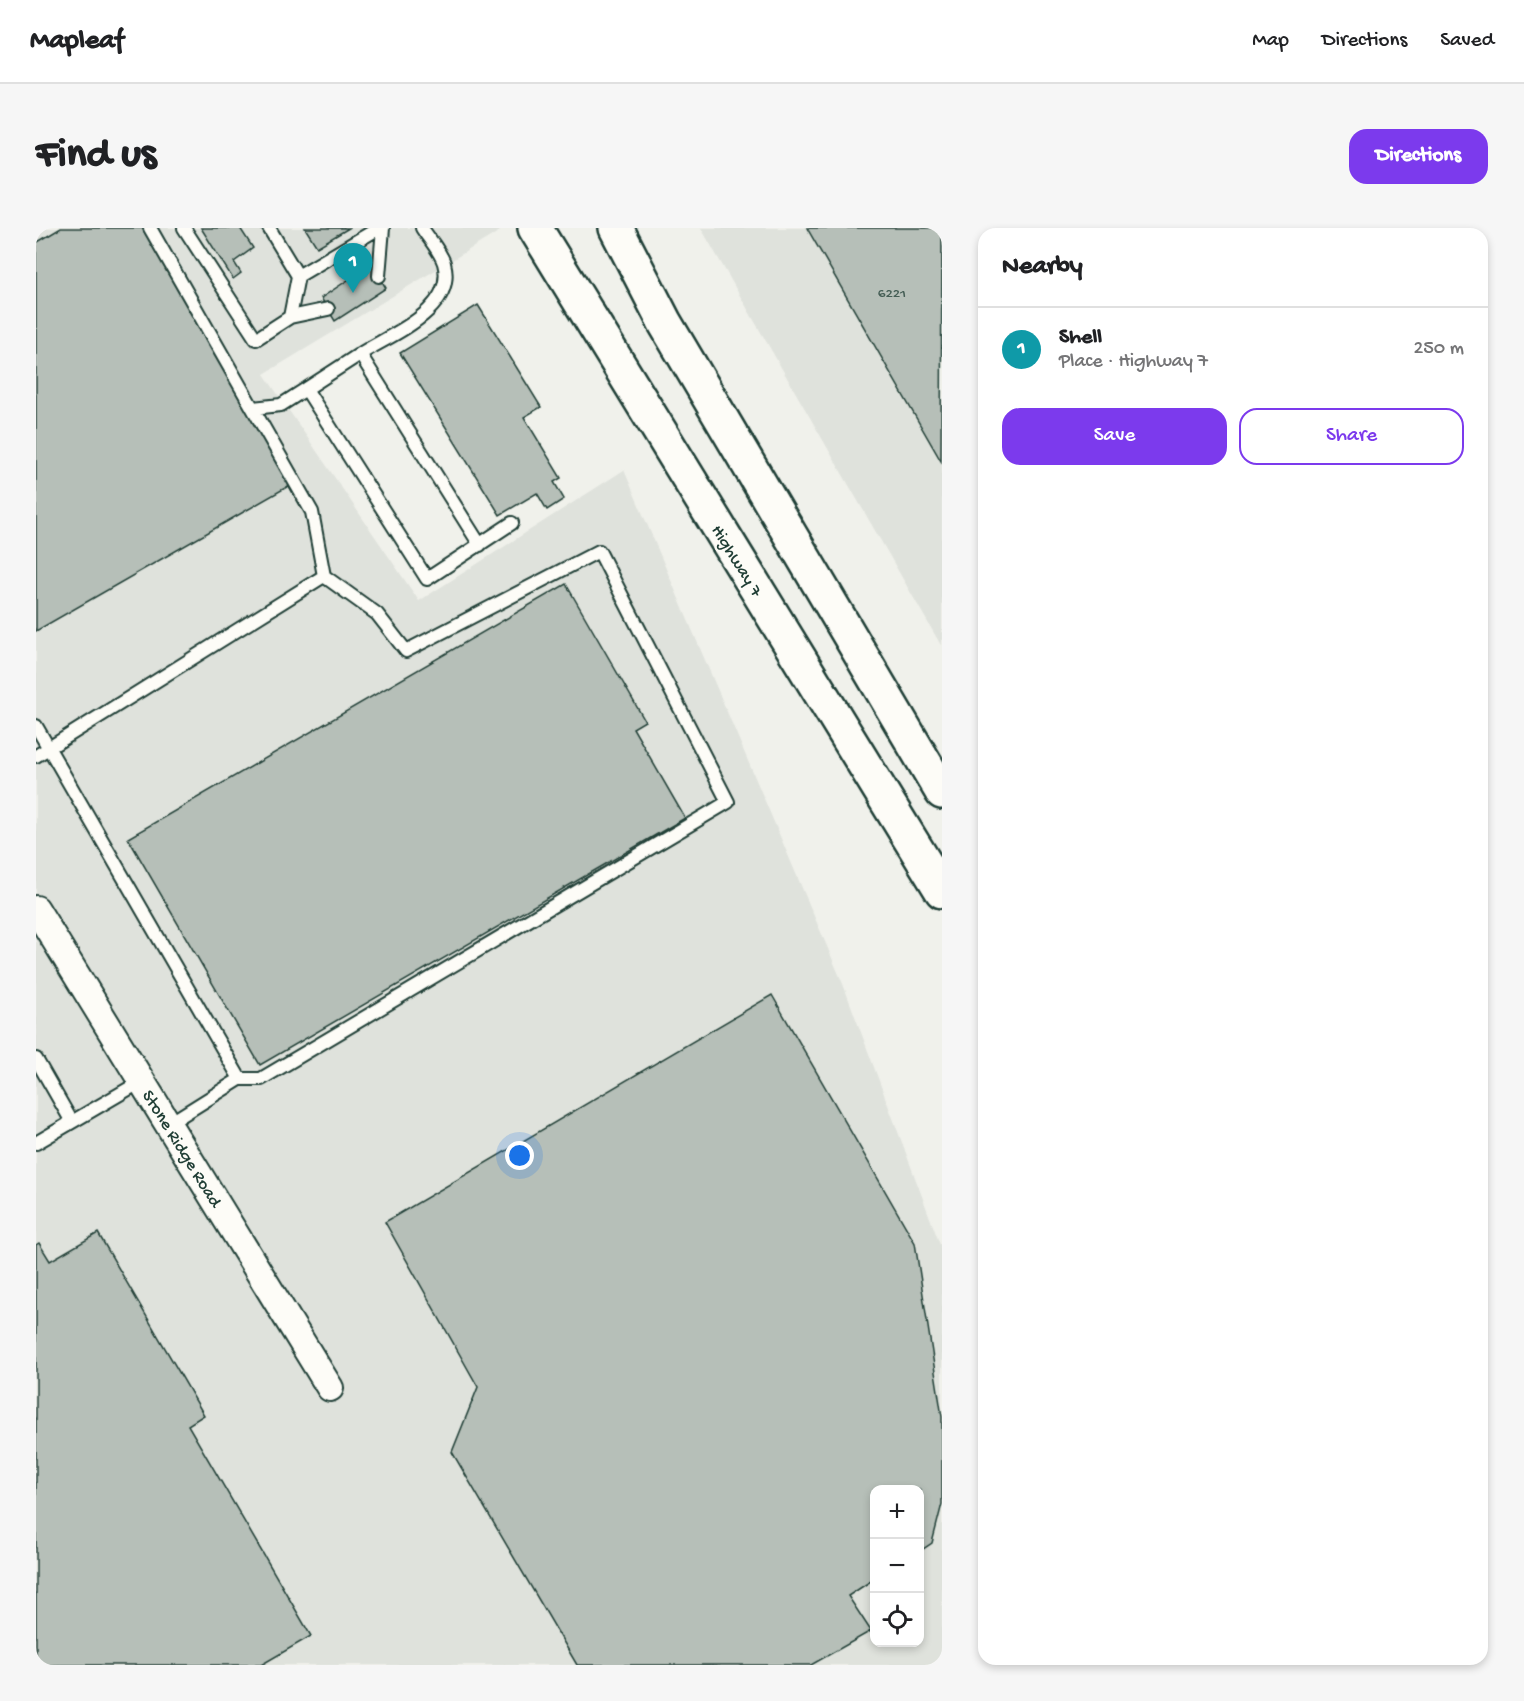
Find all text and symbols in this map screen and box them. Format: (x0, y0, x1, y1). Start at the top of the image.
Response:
text: Mapleaf (30, 25, 124, 58)
text: Map (1252, 29, 1289, 54)
text: Directions (1322, 29, 1407, 54)
text: Saved (1440, 29, 1494, 54)
button: Directions (1349, 129, 1488, 184)
text: Find us (36, 132, 156, 181)
pin: 1 (334, 244, 372, 293)
text: Nearby (1002, 252, 1083, 283)
house number: 6221 (878, 285, 906, 303)
text: Shell (1059, 325, 1102, 351)
text: 1 (1017, 338, 1026, 361)
text: 250 m (1413, 338, 1464, 361)
text: Place · Highway 7 (1059, 351, 1208, 374)
button: Save (1002, 408, 1227, 465)
button: Share (1239, 408, 1464, 465)
street label: Highway 7 (706, 522, 766, 602)
street label: Stone Ridge Road (136, 1087, 226, 1213)
your location (505, 1141, 534, 1170)
map controls (870, 1485, 924, 1647)
button: + (870, 1485, 924, 1539)
button: − (870, 1539, 924, 1593)
button: locate (870, 1593, 924, 1647)

